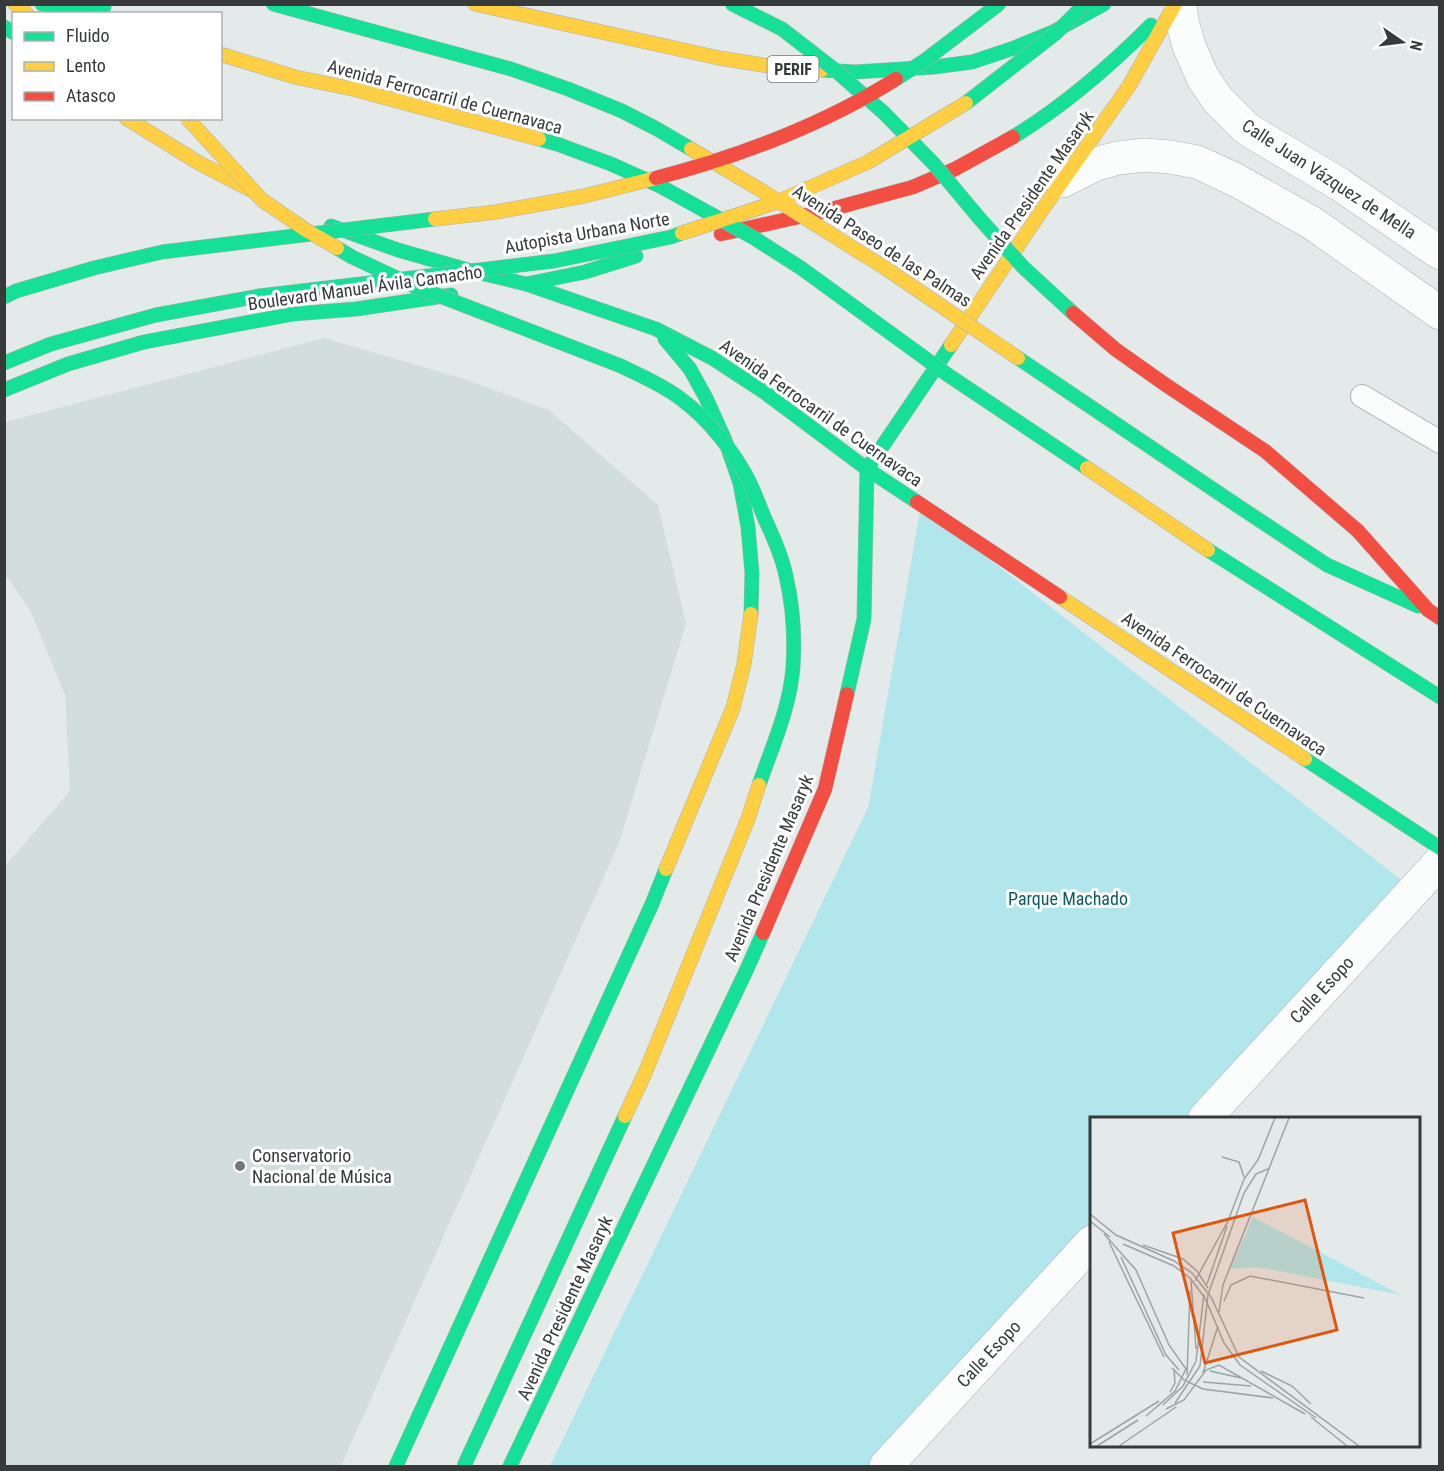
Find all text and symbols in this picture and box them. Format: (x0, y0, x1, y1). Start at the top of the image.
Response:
legend (12, 12, 222, 120)
north arrow (1372, 12, 1432, 72)
text: Fluido (66, 25, 110, 46)
text: N (1406, 38, 1426, 53)
text: Lento (66, 55, 106, 76)
street label: Avenida Ferrocarril de Cuernavaca (325, 55, 565, 138)
road number: PERIF (768, 56, 818, 82)
text: Atasco (66, 85, 116, 106)
street label: Avenida Presidente Masaryk (965, 106, 1098, 283)
street label: Calle Juan Vázquez de Mella (1238, 114, 1420, 243)
street label: Avenida Paseo de las Palmas (789, 180, 975, 311)
street label: Autopista Urbana Norte (503, 208, 671, 257)
street label: Boulevard Manuel Ávila Camacho (246, 261, 484, 314)
street label: Avenida Ferrocarril de Cuernavaca (716, 335, 927, 491)
street label: Avenida Ferrocarril de Cuernavaca (1118, 607, 1331, 760)
street label: Avenida Presidente Masaryk (720, 771, 817, 964)
park label: Parque Machado (1008, 888, 1128, 909)
street label: Calle Esopo (1285, 952, 1358, 1027)
inset map (1090, 1117, 1420, 1447)
place label: Conservatorio Nacional de Música (252, 1145, 392, 1187)
marker: Conservatorio Nacional de Música (233, 1159, 247, 1173)
street label: Avenida Presidente Masaryk (513, 1212, 617, 1403)
street label: Calle Esopo (952, 1316, 1025, 1391)

